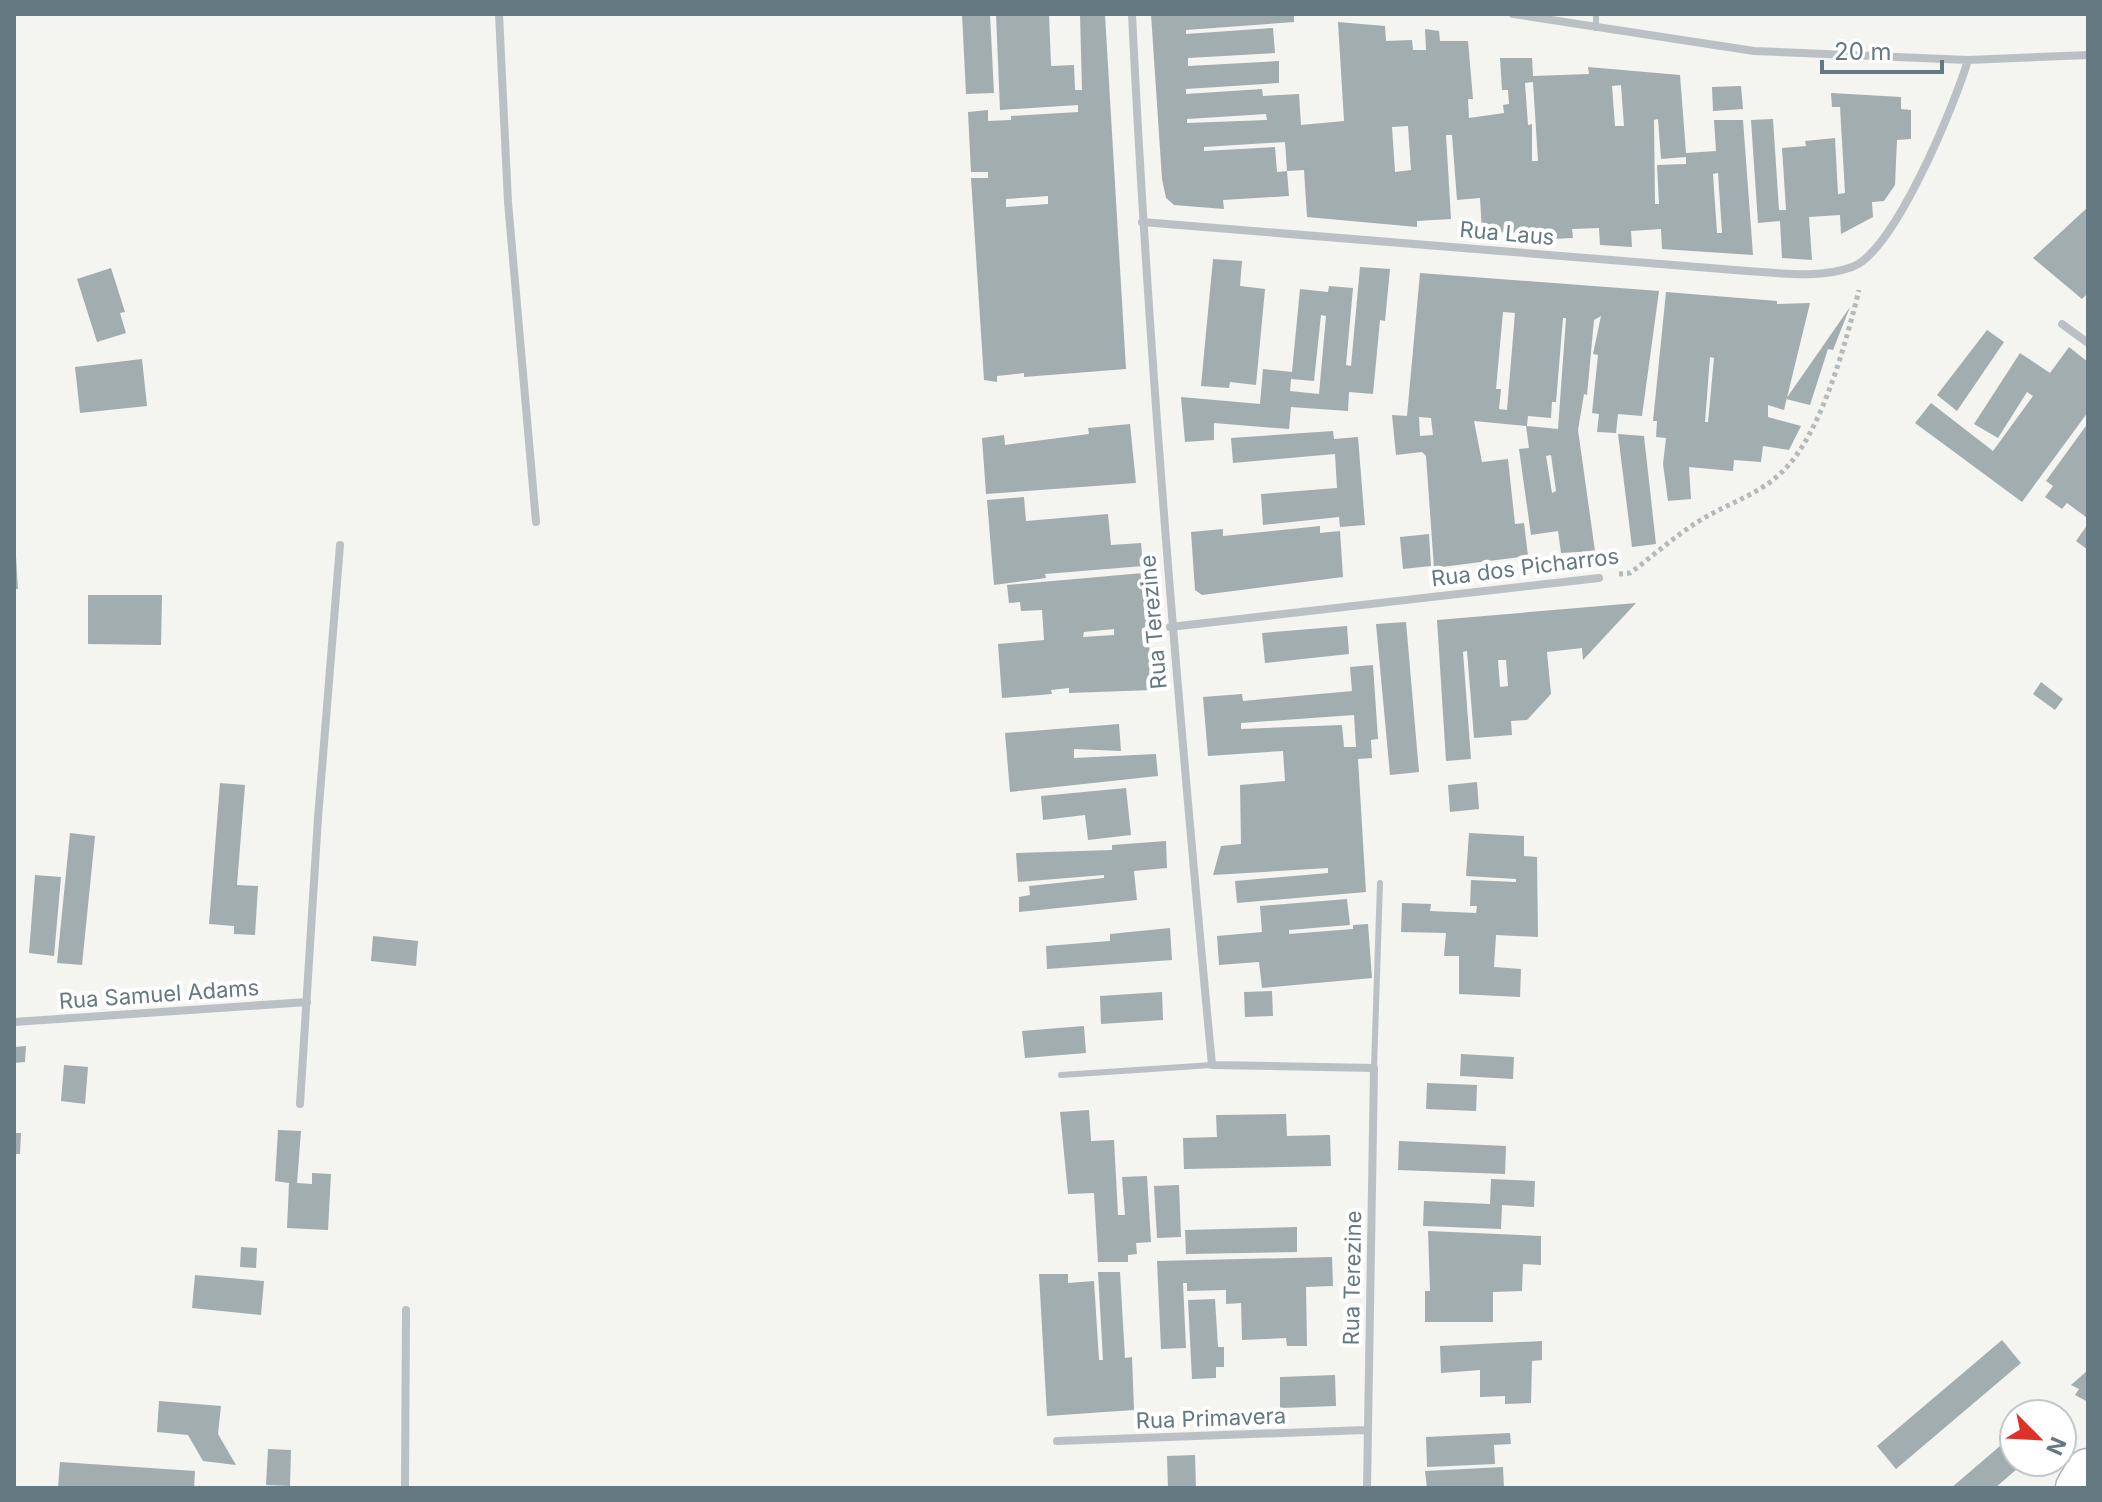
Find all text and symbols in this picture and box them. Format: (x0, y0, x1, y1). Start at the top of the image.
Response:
scale bar (1822, 24, 1942, 74)
text: 20 m (1834, 37, 1892, 66)
street label: Rua Laus (1458, 216, 1556, 250)
street label: Rua dos Picharros (1430, 543, 1620, 591)
street label: Rua Terezine (1134, 554, 1172, 690)
street label: Rua Samuel Adams (58, 974, 260, 1014)
street label: Rua Terezine (1338, 1210, 1366, 1346)
north arrow (1998, 1398, 2078, 1478)
street label: Rua Primavera (1135, 1402, 1287, 1434)
text: N (2041, 1433, 2072, 1459)

